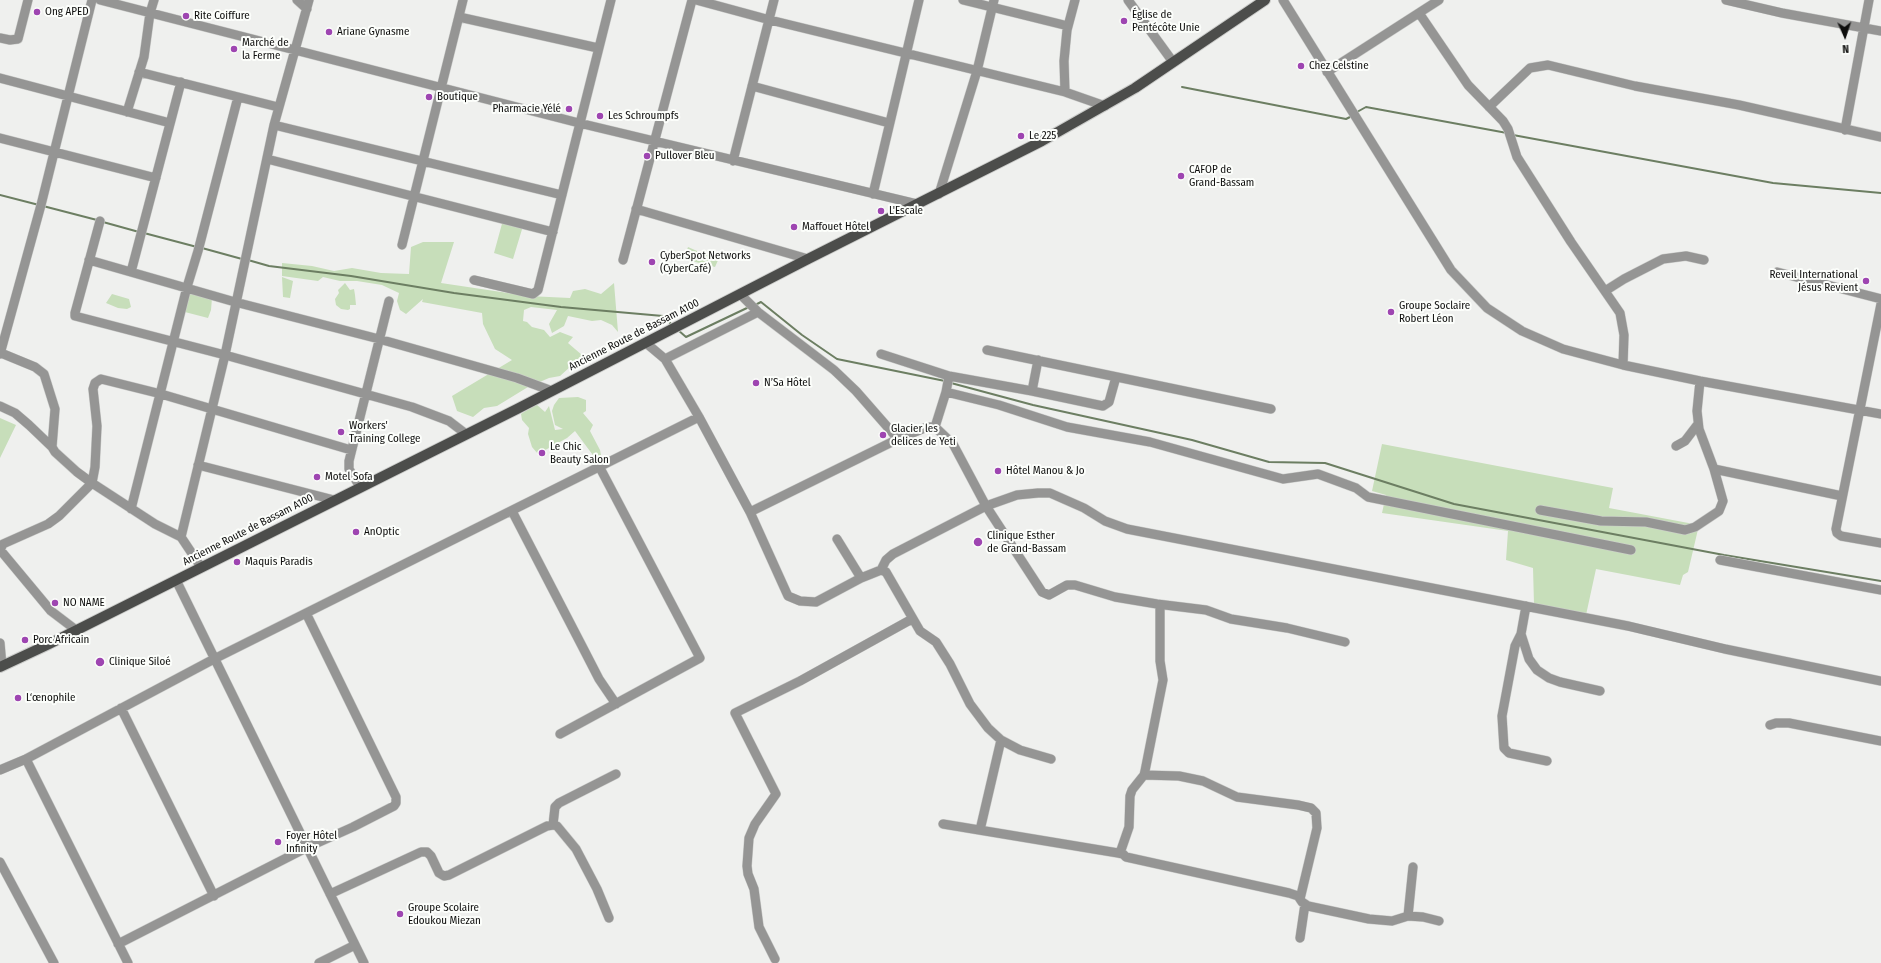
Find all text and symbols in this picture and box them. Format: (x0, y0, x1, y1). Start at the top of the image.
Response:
place label: Ong APED (45, 5, 89, 19)
marker: Ong APED (32, 7, 42, 17)
place label: Église de Pentécôte Unie (1132, 8, 1200, 34)
place label: Rite Coiffure (194, 9, 250, 23)
marker: Rite Coiffure (181, 11, 191, 21)
marker: Église de Pentécôte Unie (1119, 16, 1129, 26)
north arrow (1825, 16, 1865, 56)
place label: Ariane Gynasme (337, 25, 410, 39)
marker: Ariane Gynasme (324, 27, 334, 37)
place label: Marché de la Ferme (242, 36, 289, 62)
text: N (1842, 42, 1849, 55)
marker: Marché de la Ferme (229, 44, 239, 54)
place label: Chez Celstine (1309, 59, 1369, 73)
marker: Chez Celstine (1296, 61, 1306, 71)
place label: Boutique (437, 90, 478, 104)
marker: Boutique (424, 92, 434, 102)
place label: Pharmacie Yélé (493, 102, 561, 116)
marker: Pharmacie Yélé (564, 104, 574, 114)
place label: Les Schroumpfs (608, 109, 679, 123)
marker: Les Schroumpfs (595, 111, 605, 121)
place label: Le 225 (1029, 129, 1056, 143)
marker: Le 225 (1016, 131, 1026, 141)
place label: Pullover Bleu (655, 149, 714, 163)
marker: Pullover Bleu (642, 151, 652, 161)
place label: CAFOP de Grand-Bassam (1189, 163, 1254, 189)
marker: CAFOP de Grand-Bassam (1176, 171, 1186, 181)
place label: L'Escale (889, 204, 923, 218)
marker: L'Escale (876, 206, 886, 216)
place label: Maffouet Hôtel (802, 220, 869, 234)
marker: Maffouet Hôtel (789, 222, 799, 232)
place label: CyberSpot Networks (CyberCafé) (660, 249, 751, 275)
marker: CyberSpot Networks (CyberCafé) (647, 257, 657, 267)
place label: Reveil International Jésus Revient (1770, 268, 1858, 294)
marker: Reveil International Jésus Revient (1861, 276, 1871, 286)
street label: Ancienne Route de Bassam A100 (566, 296, 702, 374)
place label: Groupe Soclaire Robert Léon (1399, 299, 1470, 325)
marker: Groupe Soclaire Robert Léon (1386, 307, 1396, 317)
place label: N’Sa Hôtel (764, 376, 811, 390)
marker: N’Sa Hôtel (751, 378, 761, 388)
place label: Workers' Training College (349, 419, 420, 445)
place label: Glacier les delices de Yeti (891, 422, 956, 448)
marker: Workers' Training College (336, 427, 346, 437)
marker: Glacier les delices de Yeti (878, 430, 888, 440)
place label: Le Chic Beauty Salon (550, 440, 609, 466)
marker: Le Chic Beauty Salon (537, 448, 547, 458)
place label: Hôtel Manou & Jo (1006, 464, 1085, 478)
marker: Hôtel Manou & Jo (993, 466, 1003, 476)
place label: Motel Sofa (325, 470, 373, 484)
marker: Motel Sofa (312, 472, 322, 482)
street label: Ancienne Route de Bassam A100 (180, 491, 316, 569)
place label: AnOptic (364, 525, 399, 539)
marker: AnOptic (351, 527, 361, 537)
place label: Clinique Esther de Grand-Bassam (987, 529, 1066, 555)
marker: Clinique Esther de Grand-Bassam (972, 536, 984, 548)
place label: Maquis Paradis (245, 555, 313, 569)
marker: Maquis Paradis (232, 557, 242, 567)
place label: NO NAME (63, 596, 105, 610)
marker: NO NAME (50, 598, 60, 608)
place label: Porc Africain (33, 633, 89, 647)
marker: Porc Africain (20, 635, 30, 645)
place label: Clinique Siloé (109, 655, 171, 669)
marker: Clinique Siloé (94, 656, 106, 668)
place label: L‘œnophile (26, 691, 75, 705)
marker: L‘œnophile (13, 693, 23, 703)
place label: Foyer Hôtel Infinity (286, 829, 337, 855)
marker: Foyer Hôtel Infinity (273, 837, 283, 847)
place label: Groupe Scolaire Edoukou Miezan (408, 901, 481, 927)
marker: Groupe Scolaire Edoukou Miezan (395, 909, 405, 919)

